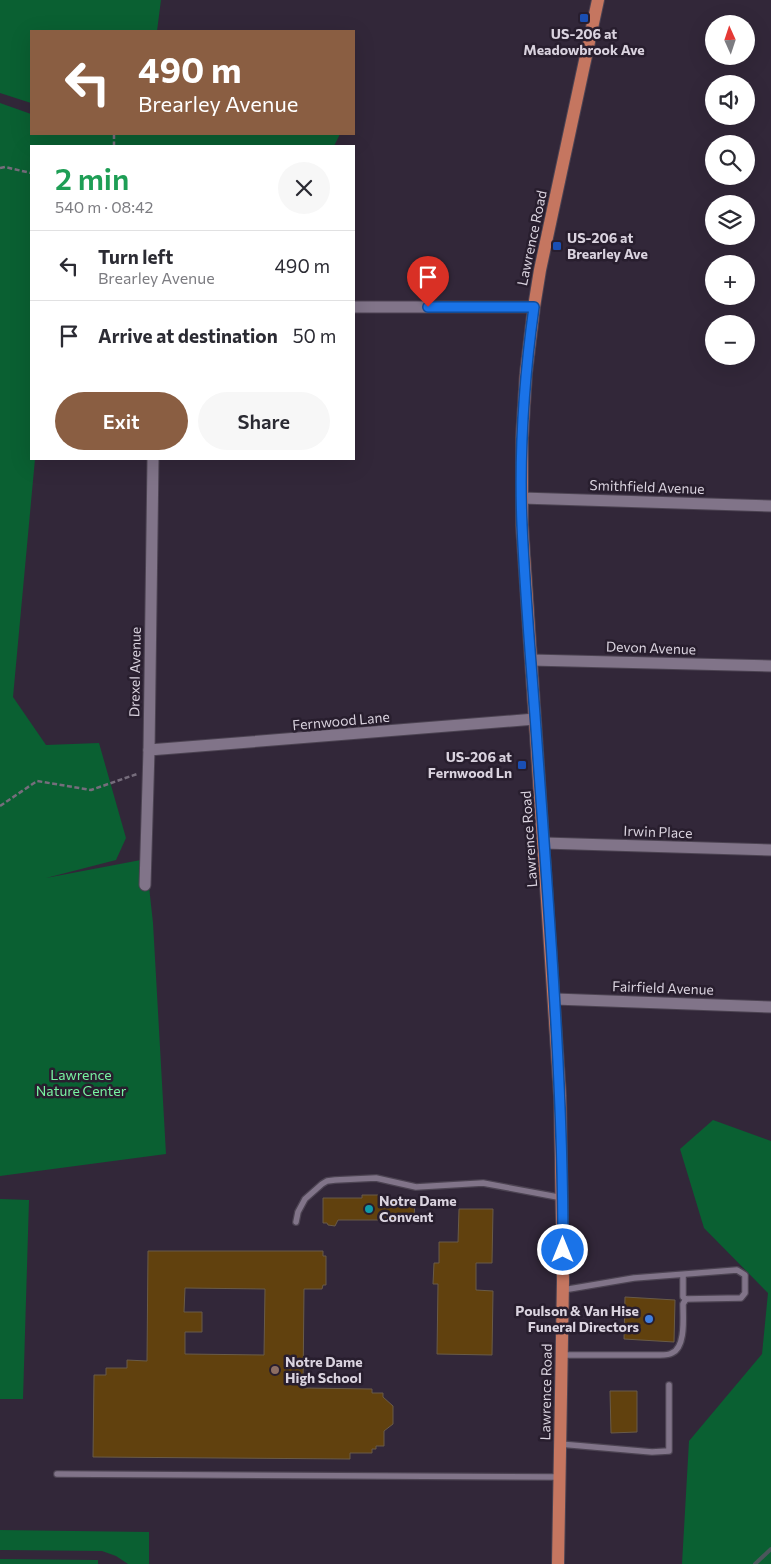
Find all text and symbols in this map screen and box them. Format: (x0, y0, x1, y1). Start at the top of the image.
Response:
marker: US-206 at Meadowbrook Ave (578, 12, 590, 24)
north arrow (705, 15, 755, 65)
map controls (705, 15, 755, 365)
place label: US-206 at Meadowbrook Ave (523, 25, 645, 58)
text: 490 m (138, 47, 242, 90)
icon: left (55, 50, 120, 115)
button: sound (705, 75, 755, 125)
text: Brearley Avenue (138, 90, 298, 117)
button: search (705, 135, 755, 185)
text: 2 min (55, 159, 129, 196)
button: close (278, 162, 330, 214)
street label: Lawrence Road (513, 189, 550, 287)
button: layers (705, 195, 755, 245)
text: 540 m · 08:42 (55, 197, 153, 216)
place label: US-206 at Brearley Ave (567, 229, 648, 262)
marker: US-206 at Brearley Ave (551, 240, 563, 252)
text: Turn left (98, 245, 173, 268)
icon: left (55, 252, 83, 280)
text: 490 m (274, 254, 330, 277)
button: + (705, 255, 755, 305)
pin (407, 256, 449, 307)
icon: arrive (414, 263, 442, 291)
text: Brearley Avenue (98, 268, 215, 287)
button: − (705, 315, 755, 365)
icon: arrive (55, 322, 83, 350)
text: Arrive at destination (98, 324, 278, 347)
text: 50 m (293, 324, 336, 347)
button: Exit (55, 392, 188, 450)
button: Share (198, 392, 330, 450)
street label: Smithfield Avenue (589, 476, 705, 497)
street label: Drexel Avenue (125, 627, 144, 717)
street label: Devon Avenue (606, 637, 696, 658)
street label: Fernwood Lane (292, 708, 390, 733)
place label: US-206 at Fernwood Ln (428, 748, 512, 781)
marker: US-206 at Fernwood Ln (516, 759, 528, 771)
street label: Lawrence Road (517, 790, 540, 888)
street label: Irwin Place (623, 822, 693, 841)
street label: Fairfield Avenue (612, 977, 714, 998)
park label: Lawrence Nature Center (36, 1066, 127, 1099)
place label: Notre Dame Convent (379, 1192, 457, 1225)
marker: Notre Dame Convent (363, 1203, 375, 1215)
position arrow (536, 1223, 588, 1275)
place label: Poulson & Van Hise Funeral Directors (515, 1302, 639, 1335)
marker: Poulson & Van Hise Funeral Directors (643, 1313, 655, 1325)
street label: Lawrence Road (536, 1343, 555, 1441)
place label: Notre Dame High School (285, 1353, 363, 1386)
marker: Notre Dame High School (269, 1364, 281, 1376)

